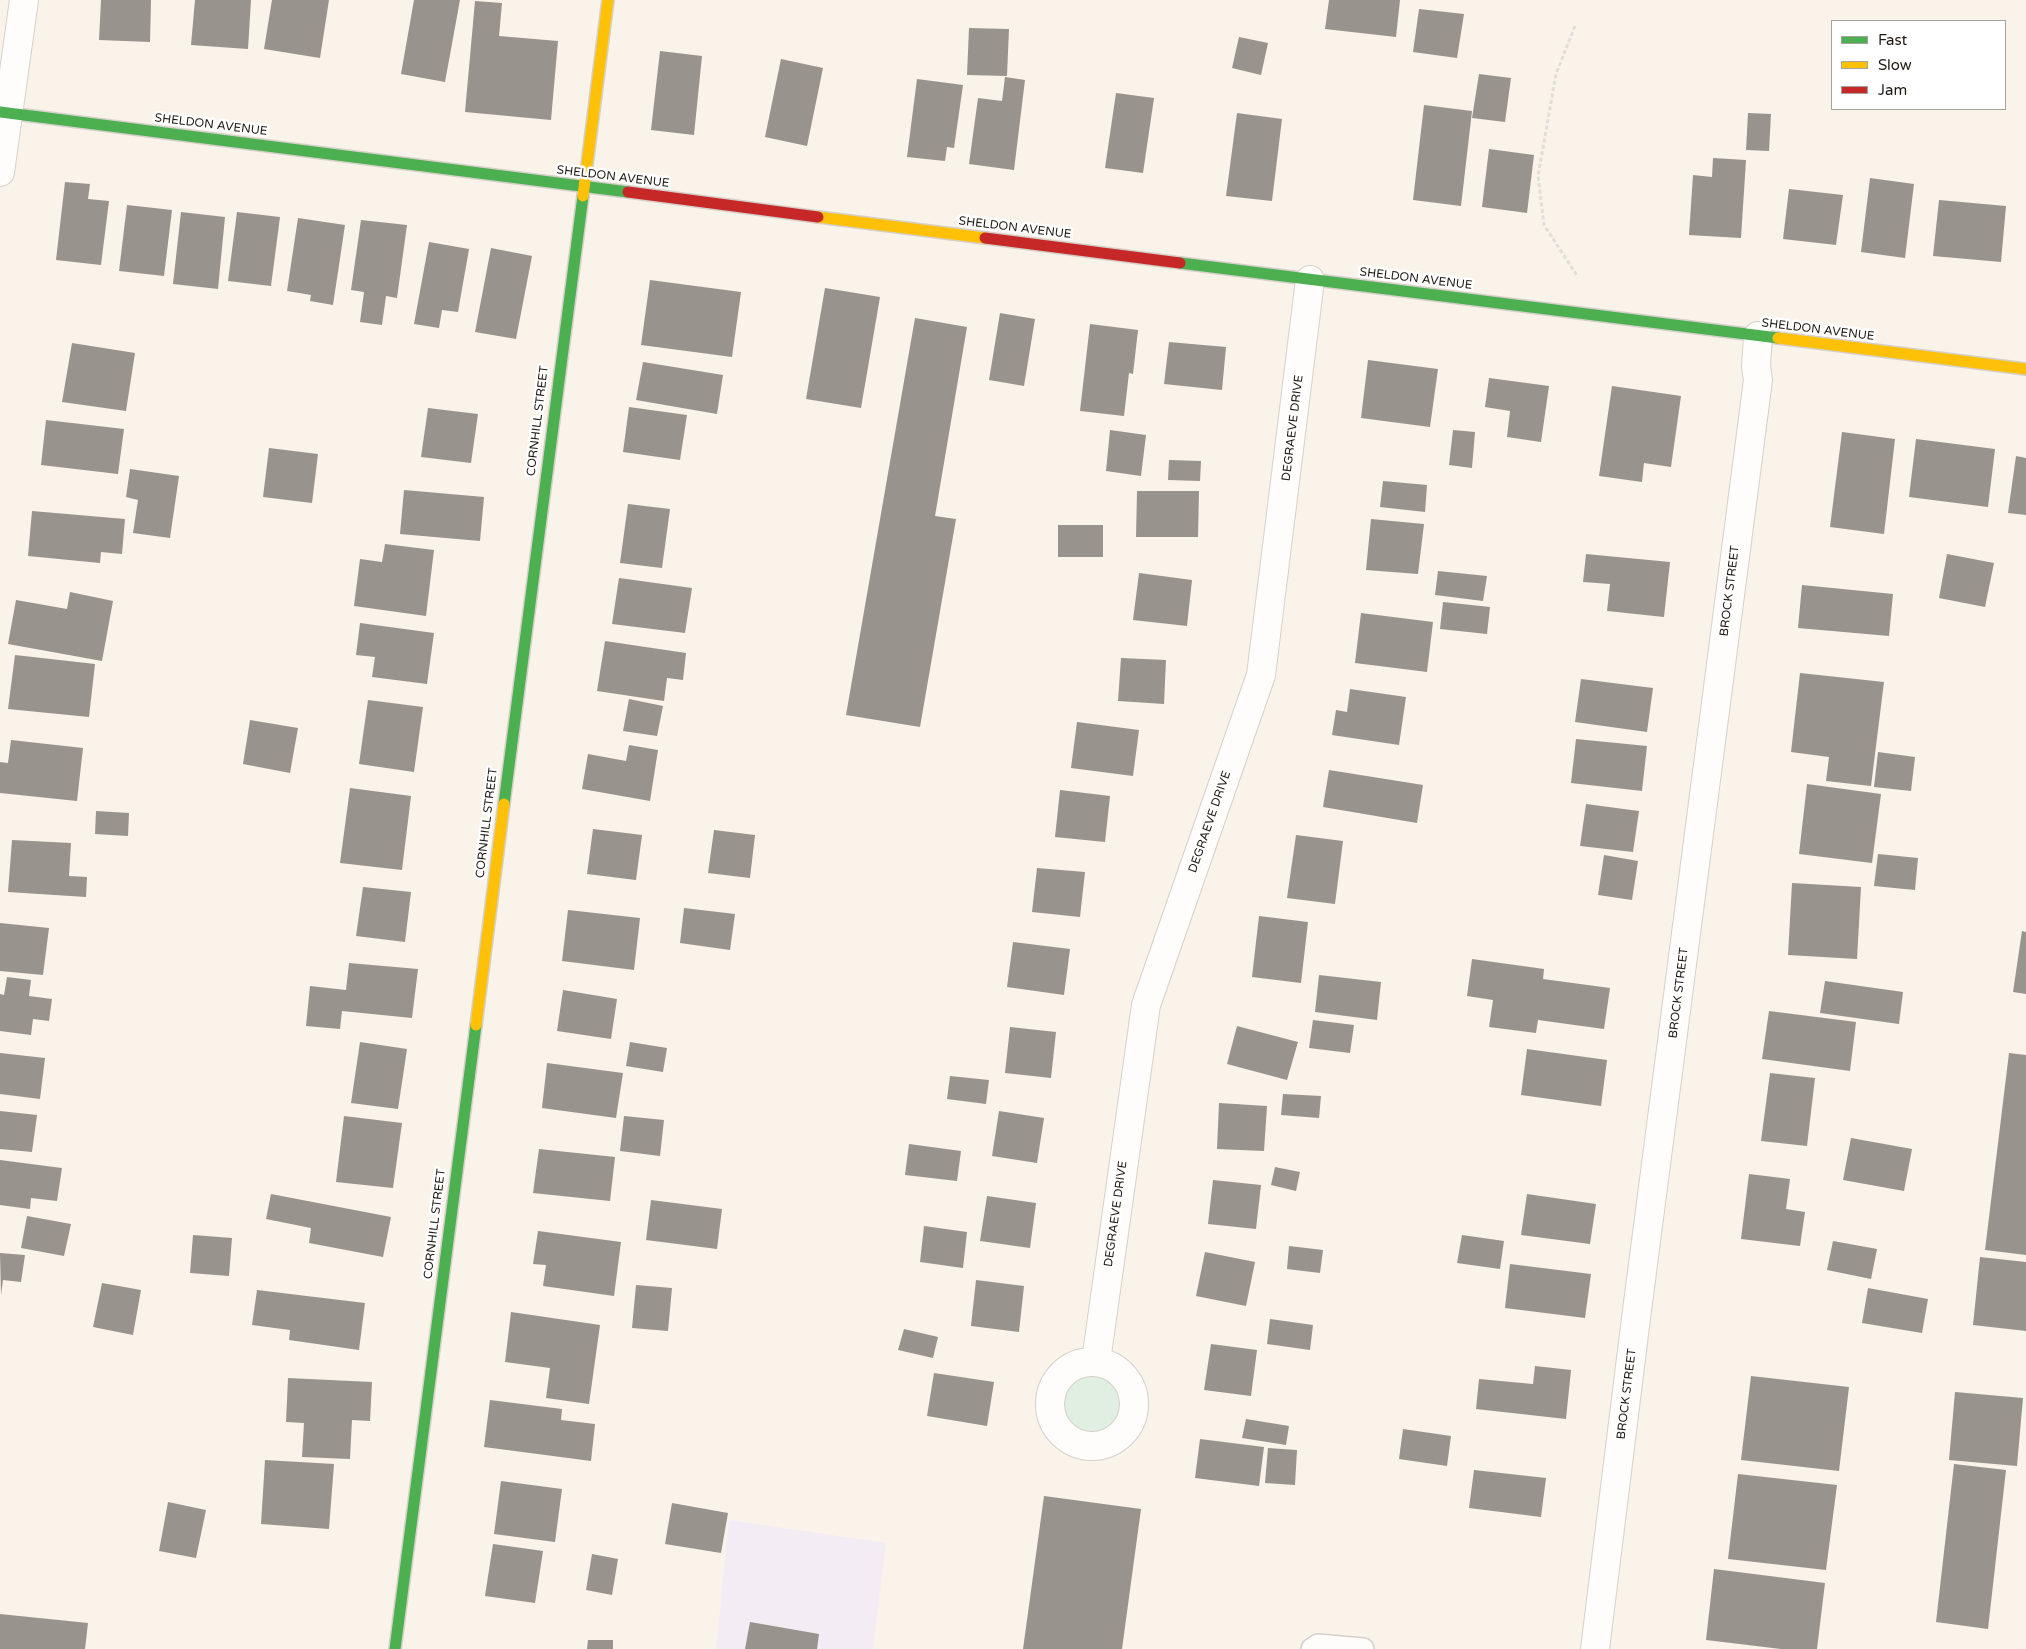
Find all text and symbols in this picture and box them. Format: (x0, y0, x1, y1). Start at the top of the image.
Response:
legend (1831, 20, 2006, 110)
text: Fast (1878, 31, 1907, 49)
text: Slow (1878, 56, 1912, 74)
text: Jam (1878, 81, 1907, 99)
street label: SHELDON AVENUE (154, 111, 268, 139)
street label: SHELDON AVENUE (556, 163, 670, 191)
street label: SHELDON AVENUE (958, 214, 1072, 242)
street label: SHELDON AVENUE (1359, 265, 1473, 293)
street label: SHELDON AVENUE (1761, 316, 1875, 344)
street label: CORNHILL STREET (524, 365, 552, 477)
street label: DEGRAEVE DRIVE (1279, 374, 1307, 482)
street label: BROCK STREET (1717, 545, 1743, 637)
street label: CORNHILL STREET (473, 767, 501, 879)
street label: DEGRAEVE DRIVE (1186, 769, 1234, 875)
street label: BROCK STREET (1666, 947, 1692, 1039)
street label: DEGRAEVE DRIVE (1101, 1160, 1131, 1268)
street label: CORNHILL STREET (421, 1168, 449, 1280)
street label: BROCK STREET (1614, 1348, 1640, 1440)

